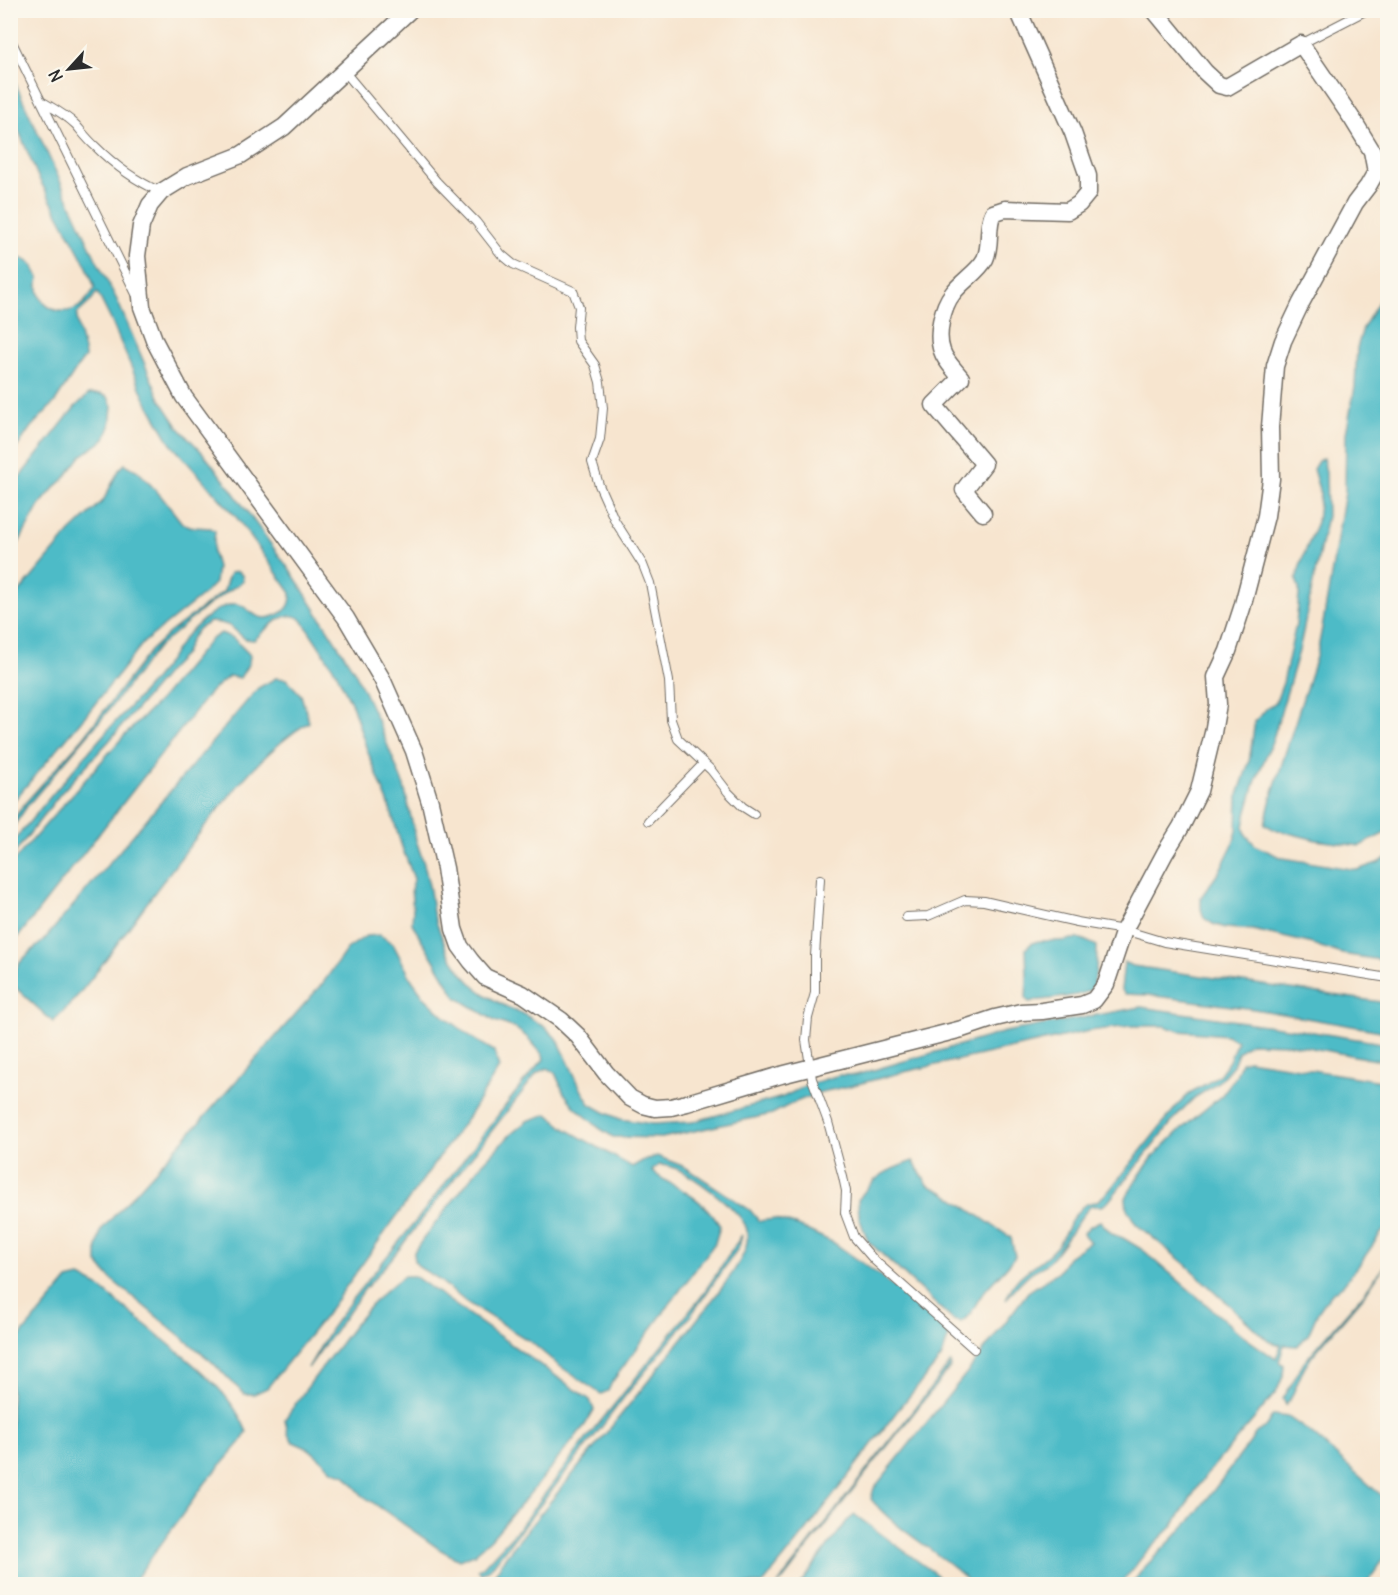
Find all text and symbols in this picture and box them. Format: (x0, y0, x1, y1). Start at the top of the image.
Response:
north arrow (39, 39, 99, 99)
text: N (44, 66, 67, 85)

